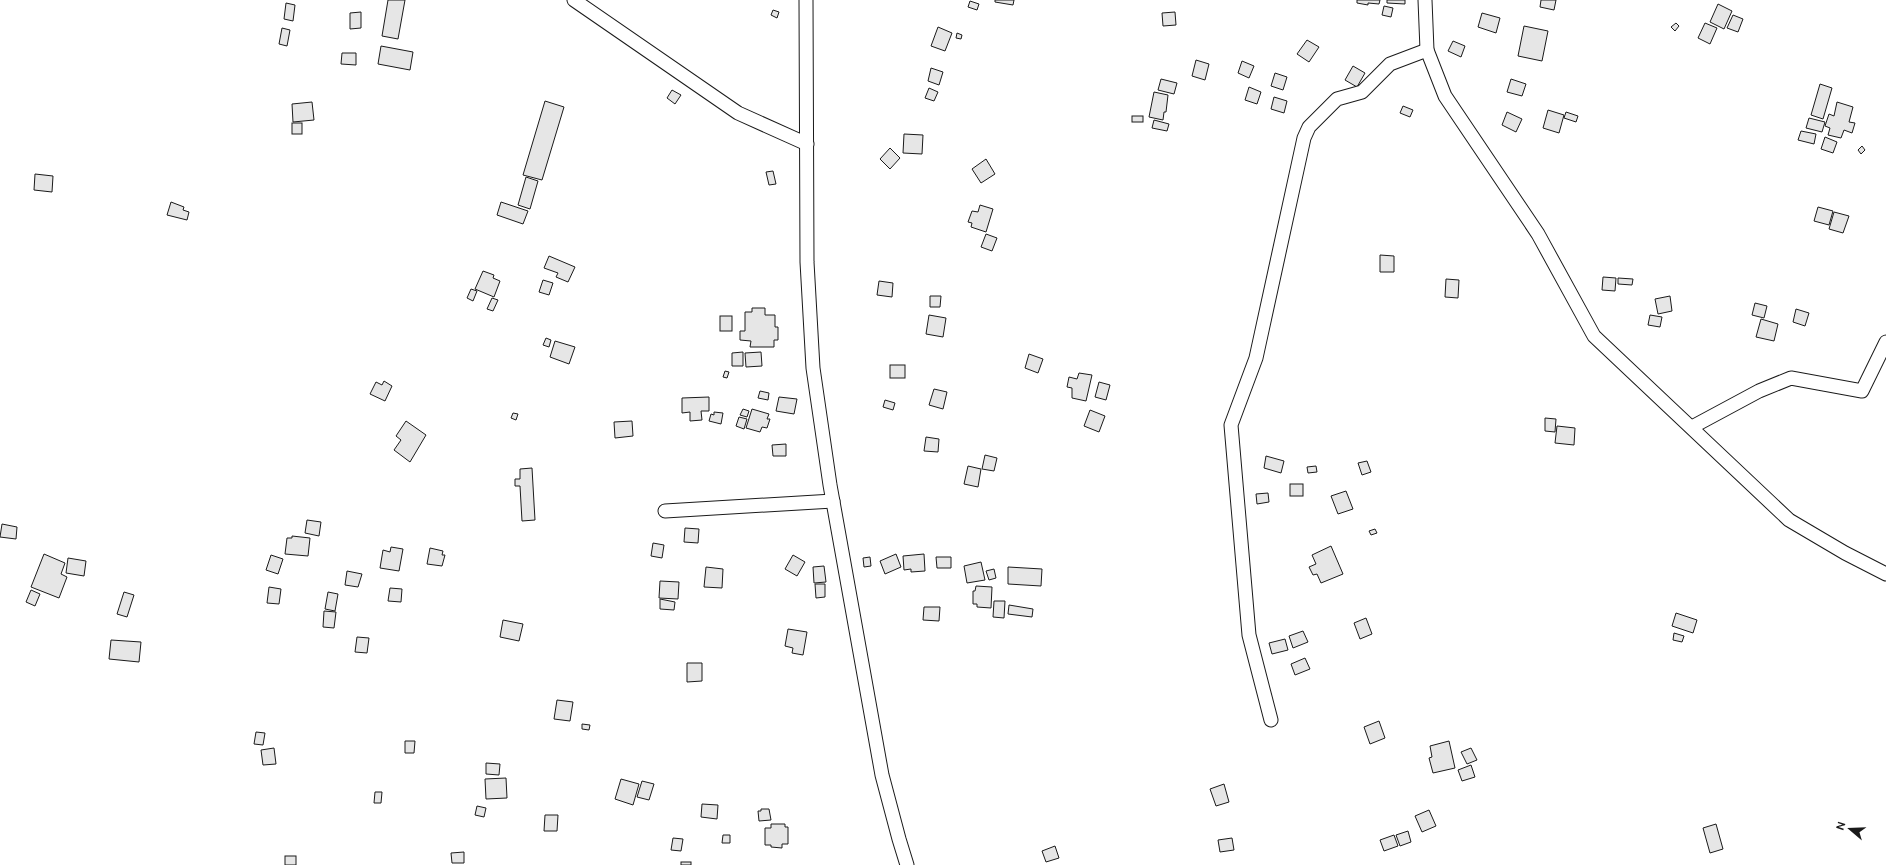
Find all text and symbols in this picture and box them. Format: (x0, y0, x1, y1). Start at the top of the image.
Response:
north arrow (1830, 809, 1870, 849)
text: N (1834, 820, 1848, 832)

